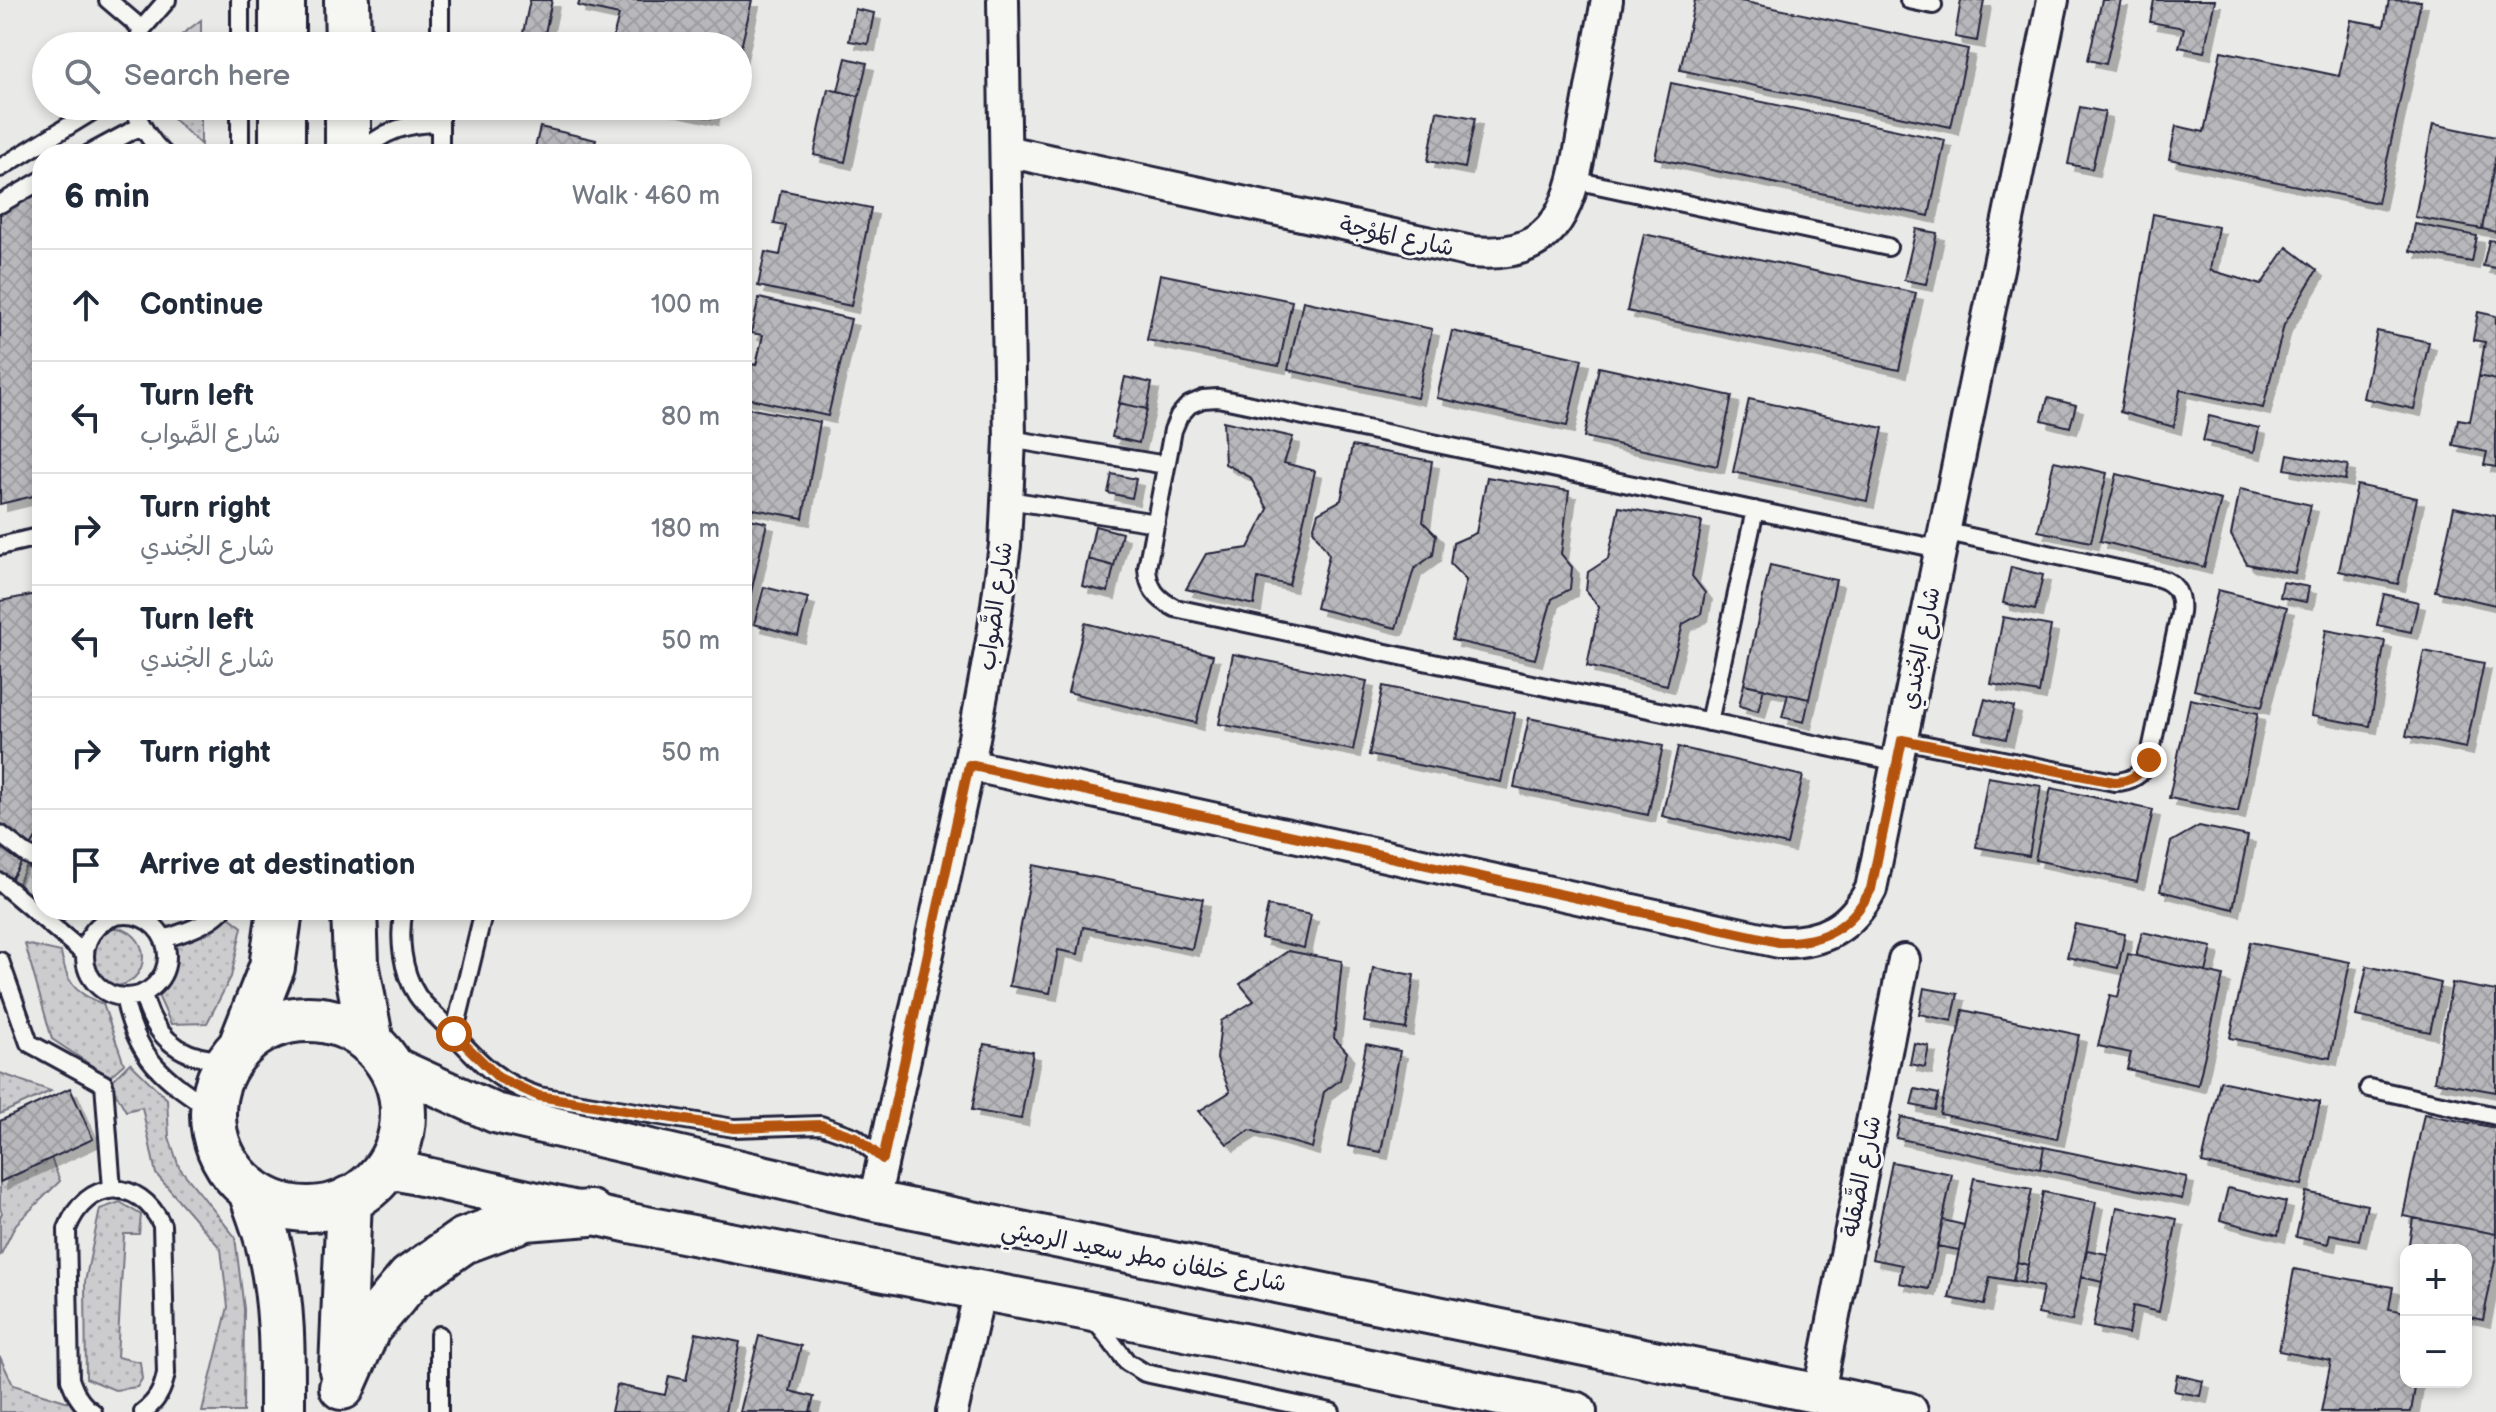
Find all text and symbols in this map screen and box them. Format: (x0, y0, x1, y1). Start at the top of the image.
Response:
search box (32, 32, 752, 120)
icon: search (60, 54, 104, 98)
text: Search here (124, 58, 290, 94)
text: 6 min (64, 176, 150, 217)
text: Walk · 460 m (572, 181, 720, 212)
street label: شارع المَوْجة (1337, 210, 1457, 265)
icon: ahead (64, 283, 108, 327)
text: Continue (140, 287, 263, 323)
text: 100 m (651, 290, 720, 321)
text: Turn left (140, 378, 254, 414)
icon: left (64, 395, 108, 439)
text: 80 m (661, 402, 720, 433)
text: شارع الصَّواب (140, 420, 281, 451)
text: Turn right (140, 490, 271, 526)
icon: right (64, 507, 108, 551)
text: 180 m (651, 514, 720, 545)
text: شارع الجُندي (140, 532, 275, 563)
street label: شارع الصَّواب (972, 540, 1021, 673)
street label: شارع الجُندي (1894, 584, 1949, 712)
text: Turn left (140, 602, 254, 638)
icon: left (64, 619, 108, 663)
text: 50 m (661, 626, 720, 657)
text: شارع الجُندي (140, 644, 275, 675)
icon: right (64, 731, 108, 775)
text: Turn right (140, 735, 271, 771)
text: 50 m (661, 738, 720, 769)
route end (2131, 742, 2167, 778)
icon: arrive (64, 843, 108, 887)
text: Arrive at destination (140, 847, 416, 883)
route start (436, 1016, 472, 1052)
street label: شارع الصَّقلة (1835, 1113, 1889, 1240)
street label: شارع خلفان مطر سعيد الرميثي (998, 1215, 1289, 1304)
map controls (2400, 1244, 2472, 1388)
button: + (2400, 1244, 2472, 1316)
button: − (2400, 1316, 2472, 1388)

